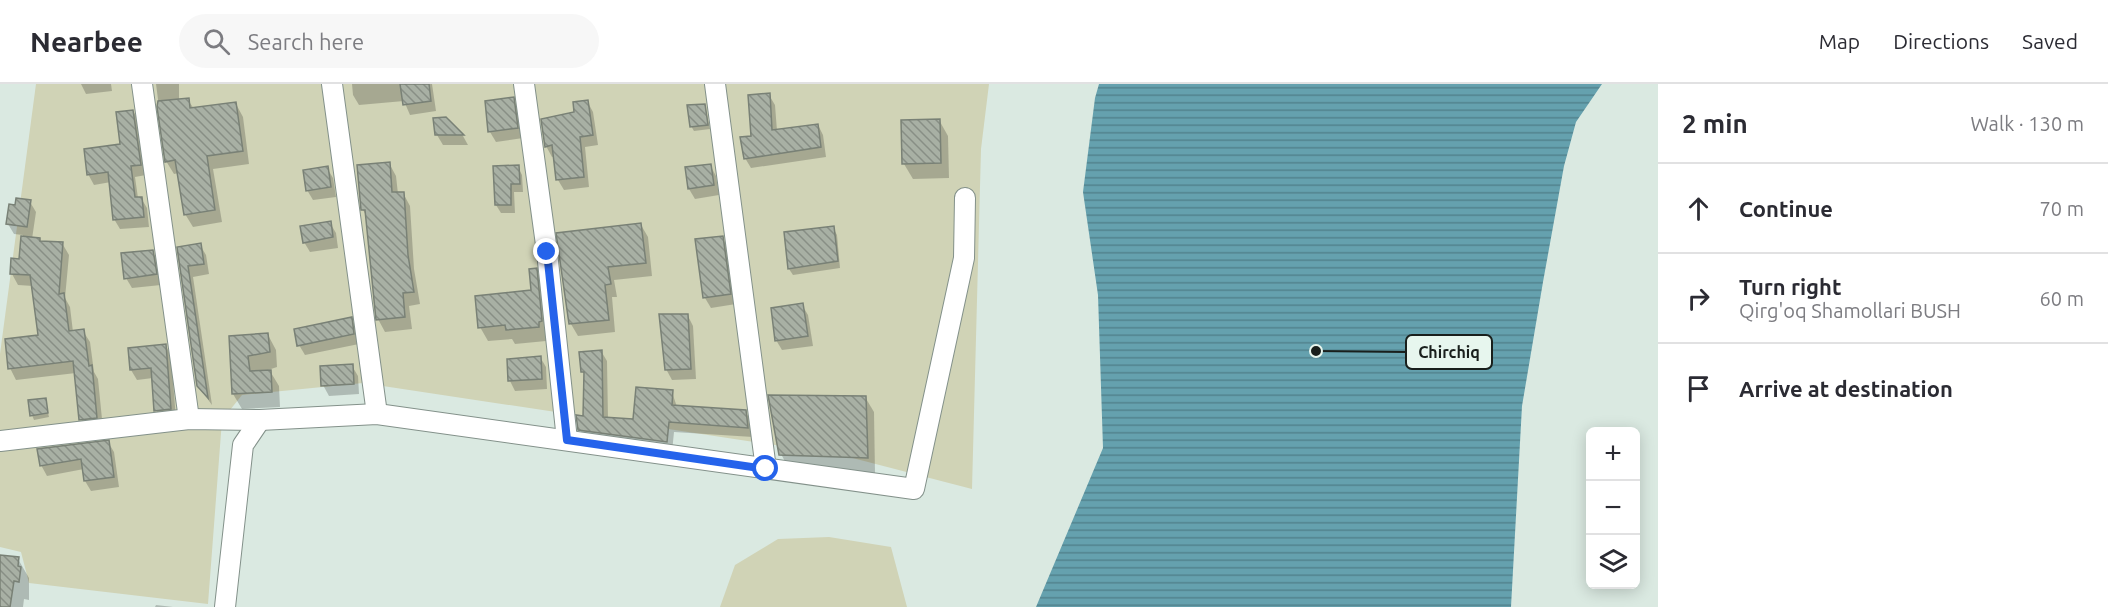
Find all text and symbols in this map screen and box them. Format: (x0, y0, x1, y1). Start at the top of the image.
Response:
search box (179, 14, 599, 68)
icon: search (200, 25, 233, 58)
text: Nearbee (30, 26, 143, 57)
text: Search here (248, 29, 364, 54)
text: Map (1819, 29, 1860, 53)
text: Directions (1893, 29, 1989, 53)
text: Saved (2022, 29, 2078, 53)
text: 2 min (1682, 109, 1748, 138)
text: Walk · 130 m (1971, 112, 2084, 135)
icon: ahead (1682, 192, 1715, 225)
text: Continue (1739, 196, 1833, 221)
text: 70 m (2040, 197, 2084, 220)
route end (533, 238, 559, 264)
text: Turn right (1739, 274, 1841, 299)
icon: right (1682, 282, 1715, 315)
text: 60 m (2040, 287, 2084, 310)
text: Qirg'oq Shamollari BUSH (1739, 299, 1961, 322)
callout: Chirchiq (1406, 335, 1492, 369)
text: Chirchiq (1418, 343, 1480, 361)
icon: arrive (1682, 372, 1715, 405)
text: Arrive at destination (1739, 376, 1953, 401)
map controls (1586, 427, 1640, 589)
button: + (1586, 427, 1640, 481)
route start (752, 455, 778, 481)
button: − (1586, 481, 1640, 535)
button: layers (1586, 535, 1640, 589)

